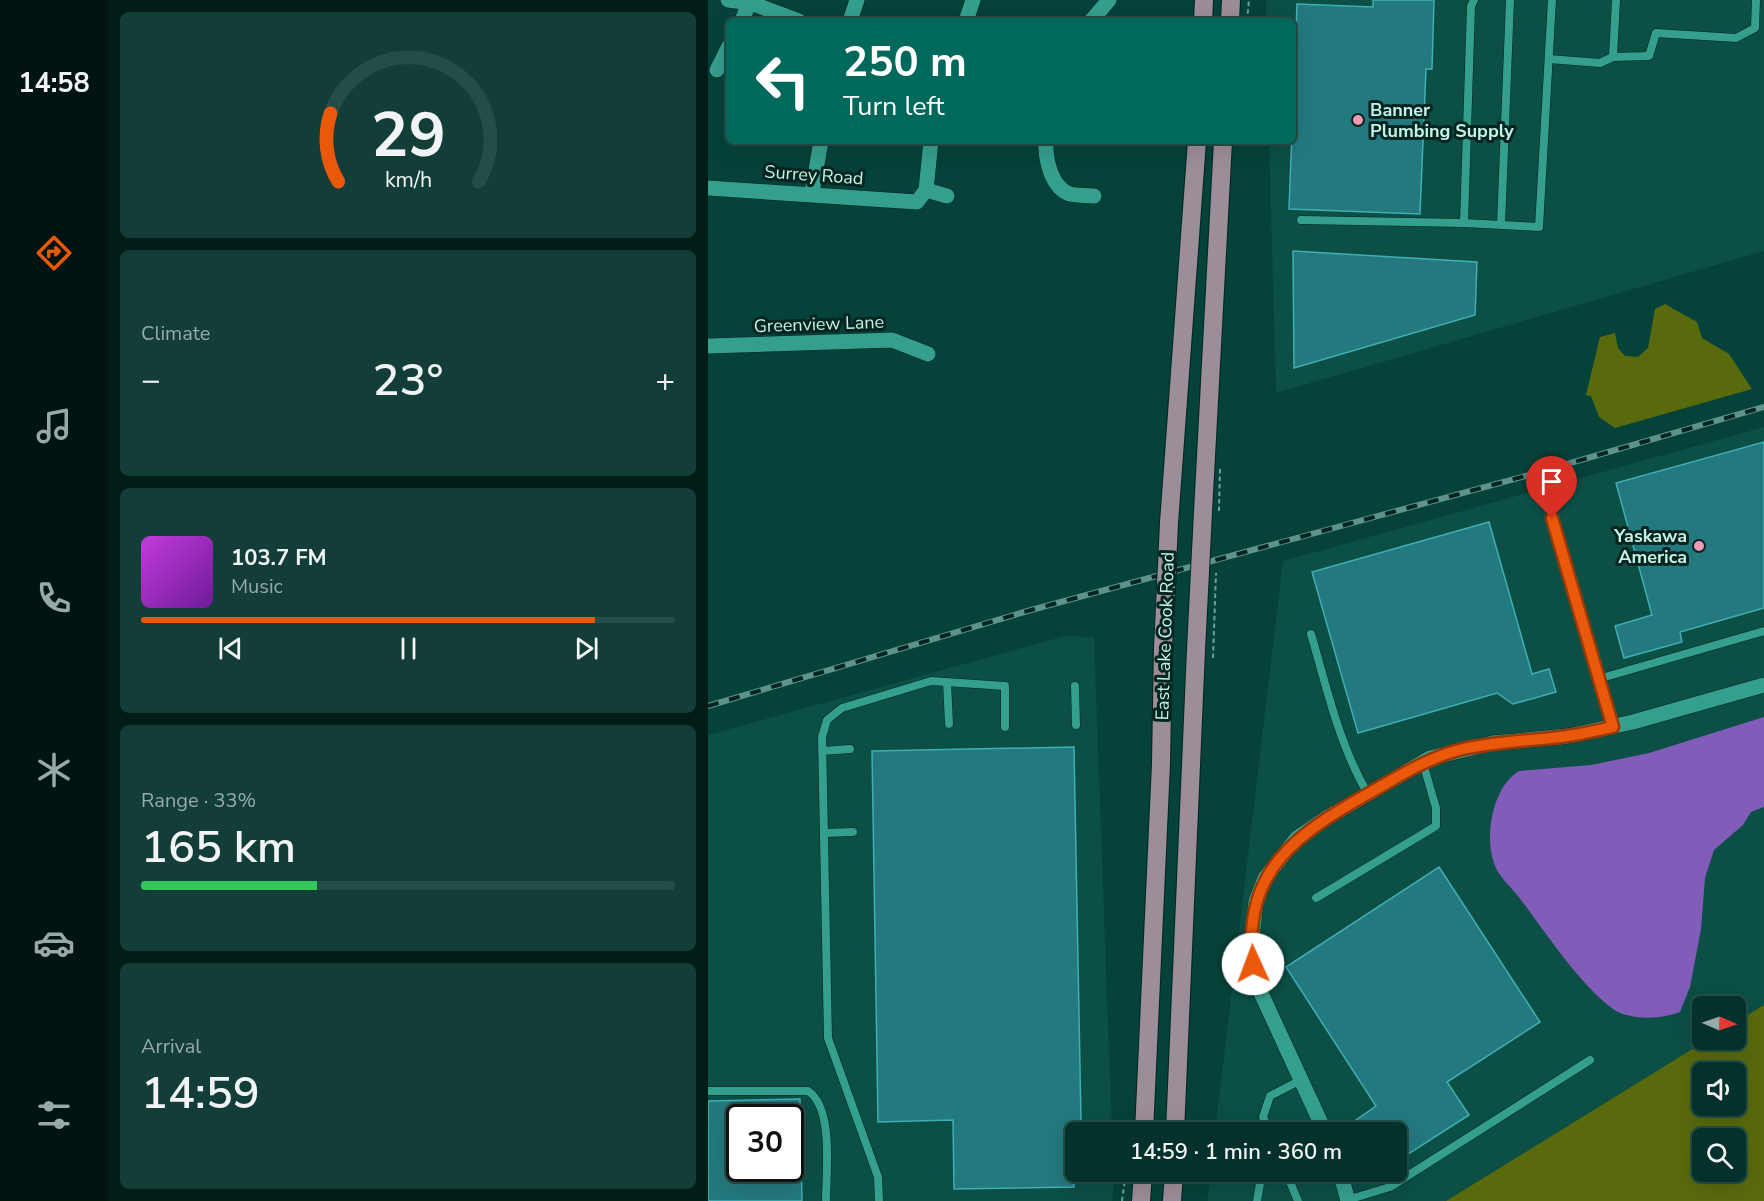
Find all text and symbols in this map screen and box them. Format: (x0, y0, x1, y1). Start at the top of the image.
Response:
text: 250 m (843, 34, 967, 91)
icon: left (744, 42, 822, 120)
text: 14:58 (18, 65, 90, 102)
text: Turn left (843, 88, 944, 125)
text: 29 (371, 93, 445, 178)
place label: Banner Plumbing Supply (1370, 98, 1514, 143)
marker: Banner Plumbing Supply (1351, 113, 1365, 127)
street label: Surrey Road (764, 160, 864, 190)
text: km/h (384, 165, 432, 195)
icon: directions (33, 232, 75, 274)
street label: Greenview Lane (753, 310, 885, 338)
text: Climate (141, 320, 210, 347)
text: 23° (373, 350, 443, 411)
text: − (141, 358, 161, 403)
text: + (655, 358, 675, 403)
icon: music (33, 405, 75, 447)
pin (1526, 456, 1577, 518)
icon: arrive (1535, 465, 1568, 498)
place label: Yaskawa America (1613, 524, 1687, 569)
marker: Yaskawa America (1692, 539, 1706, 553)
text: 103.7 FM (231, 543, 327, 573)
street label: East Lake Cook Road (1150, 551, 1180, 721)
text: Music (231, 573, 283, 600)
icon: phone (33, 577, 75, 619)
icon: previous (214, 632, 247, 665)
icon: pause (392, 632, 425, 665)
icon: next (570, 632, 603, 665)
icon: climate (33, 749, 75, 791)
text: Range · 33% (141, 787, 256, 814)
text: 165 km (141, 817, 296, 878)
icon: car (33, 922, 75, 964)
position arrow (1221, 932, 1285, 996)
north arrow (1692, 996, 1746, 1050)
map controls (1692, 996, 1746, 1182)
text: Arrival (141, 1033, 201, 1060)
button: sound (1692, 1062, 1746, 1116)
text: 14:59 (141, 1063, 260, 1124)
icon: filters (33, 1094, 75, 1136)
speed limit sign: 30 (726, 1104, 804, 1182)
button: search (1692, 1128, 1746, 1182)
text: 14:59 · 1 min · 360 m (1130, 1137, 1342, 1167)

